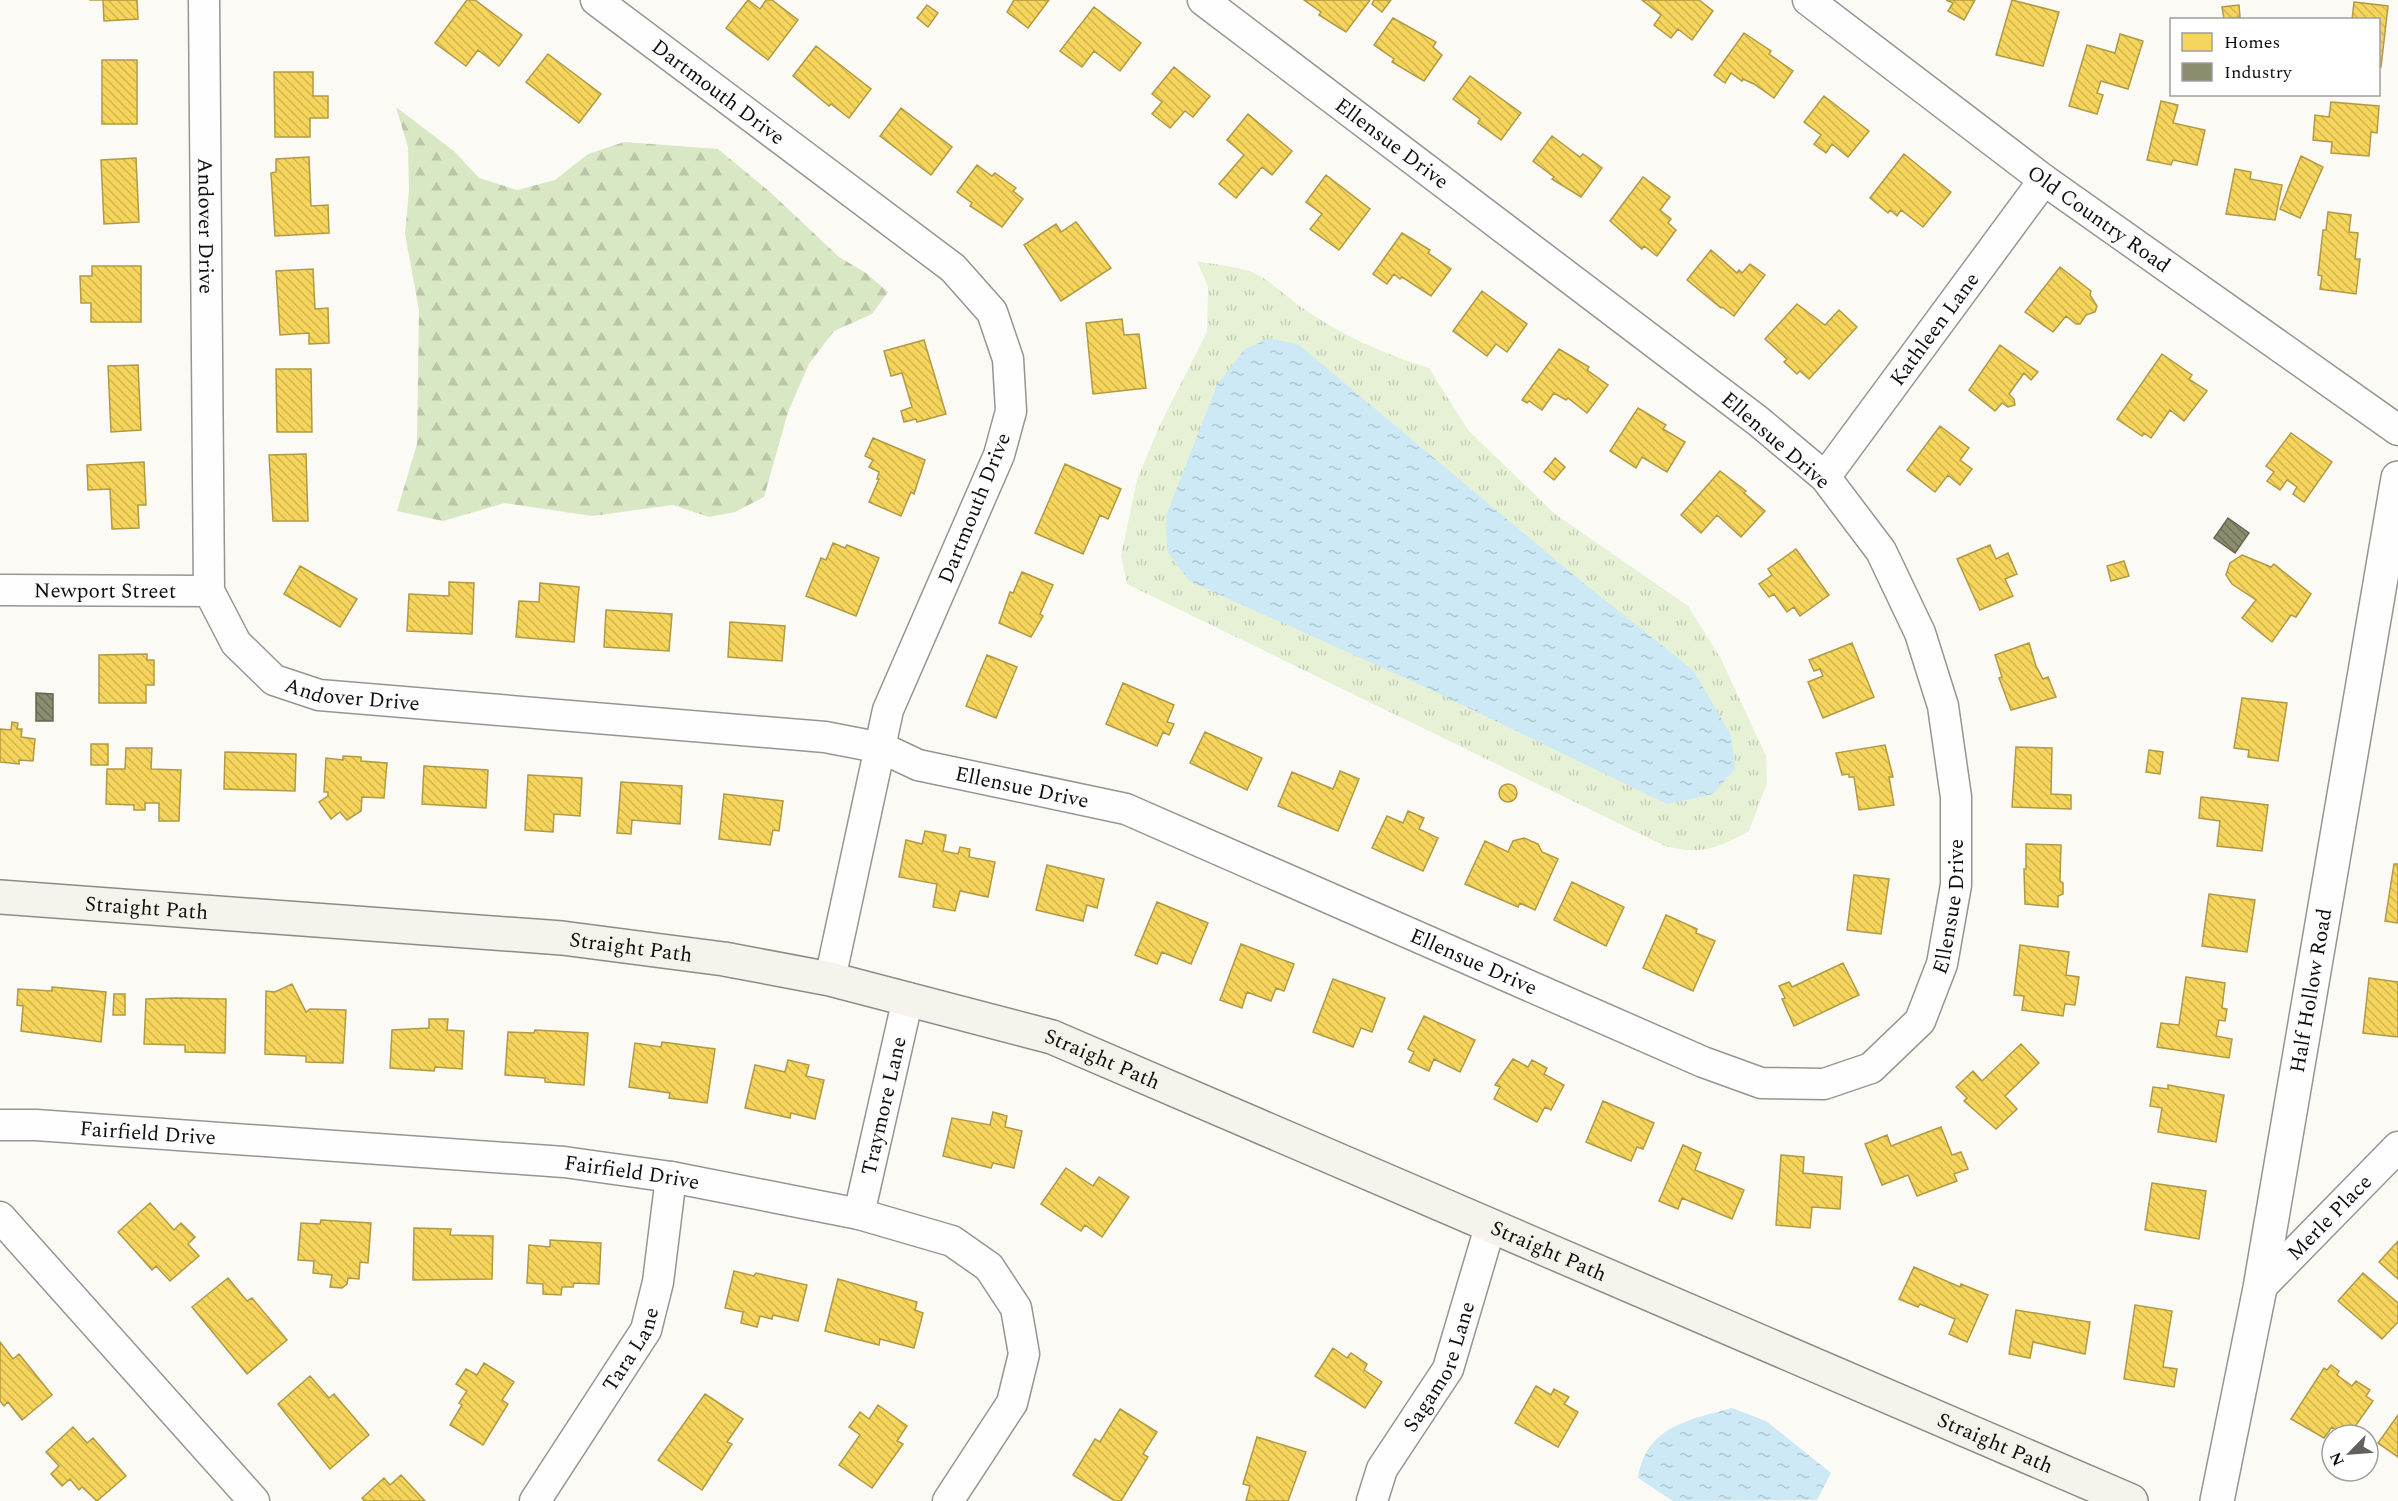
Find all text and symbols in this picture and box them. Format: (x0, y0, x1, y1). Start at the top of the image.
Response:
legend (2170, 18, 2380, 96)
text: Homes (2224, 29, 2280, 56)
street label: Dartmouth Drive (644, 32, 791, 154)
text: Industry (2224, 59, 2293, 86)
street label: Ellensue Drive (1327, 90, 1455, 198)
street label: Old Country Road (2020, 157, 2177, 282)
street label: Andover Drive (188, 158, 221, 294)
street label: Kathleen Lane (1882, 266, 1988, 393)
street label: Ellensue Drive (1713, 384, 1837, 497)
street label: Dartmouth Drive (930, 428, 1020, 589)
street label: Newport Street (34, 575, 176, 608)
street label: Andover Drive (280, 670, 421, 720)
street label: Ellensue Drive (952, 758, 1092, 818)
street label: Ellensue Drive (1924, 839, 1973, 979)
street label: Straight Path (84, 888, 209, 929)
street label: Half Hollow Road (2282, 906, 2341, 1075)
street label: Ellensue Drive (1405, 920, 1542, 1004)
street label: Straight Path (567, 924, 694, 972)
street label: Straight Path (1041, 1021, 1165, 1099)
street label: Traymore Lane (853, 1033, 916, 1179)
street label: Fairfield Drive (78, 1113, 217, 1155)
street label: Fairfield Drive (562, 1147, 702, 1199)
street label: Merle Place (2280, 1167, 2380, 1269)
street label: Straight Path (1485, 1212, 1612, 1291)
street label: Sagamore Lane (1396, 1298, 1484, 1439)
street label: Tara Lane (595, 1304, 668, 1399)
street label: Straight Path (1932, 1404, 2058, 1483)
north arrow (2320, 1423, 2380, 1483)
text: N (2324, 1448, 2351, 1470)

